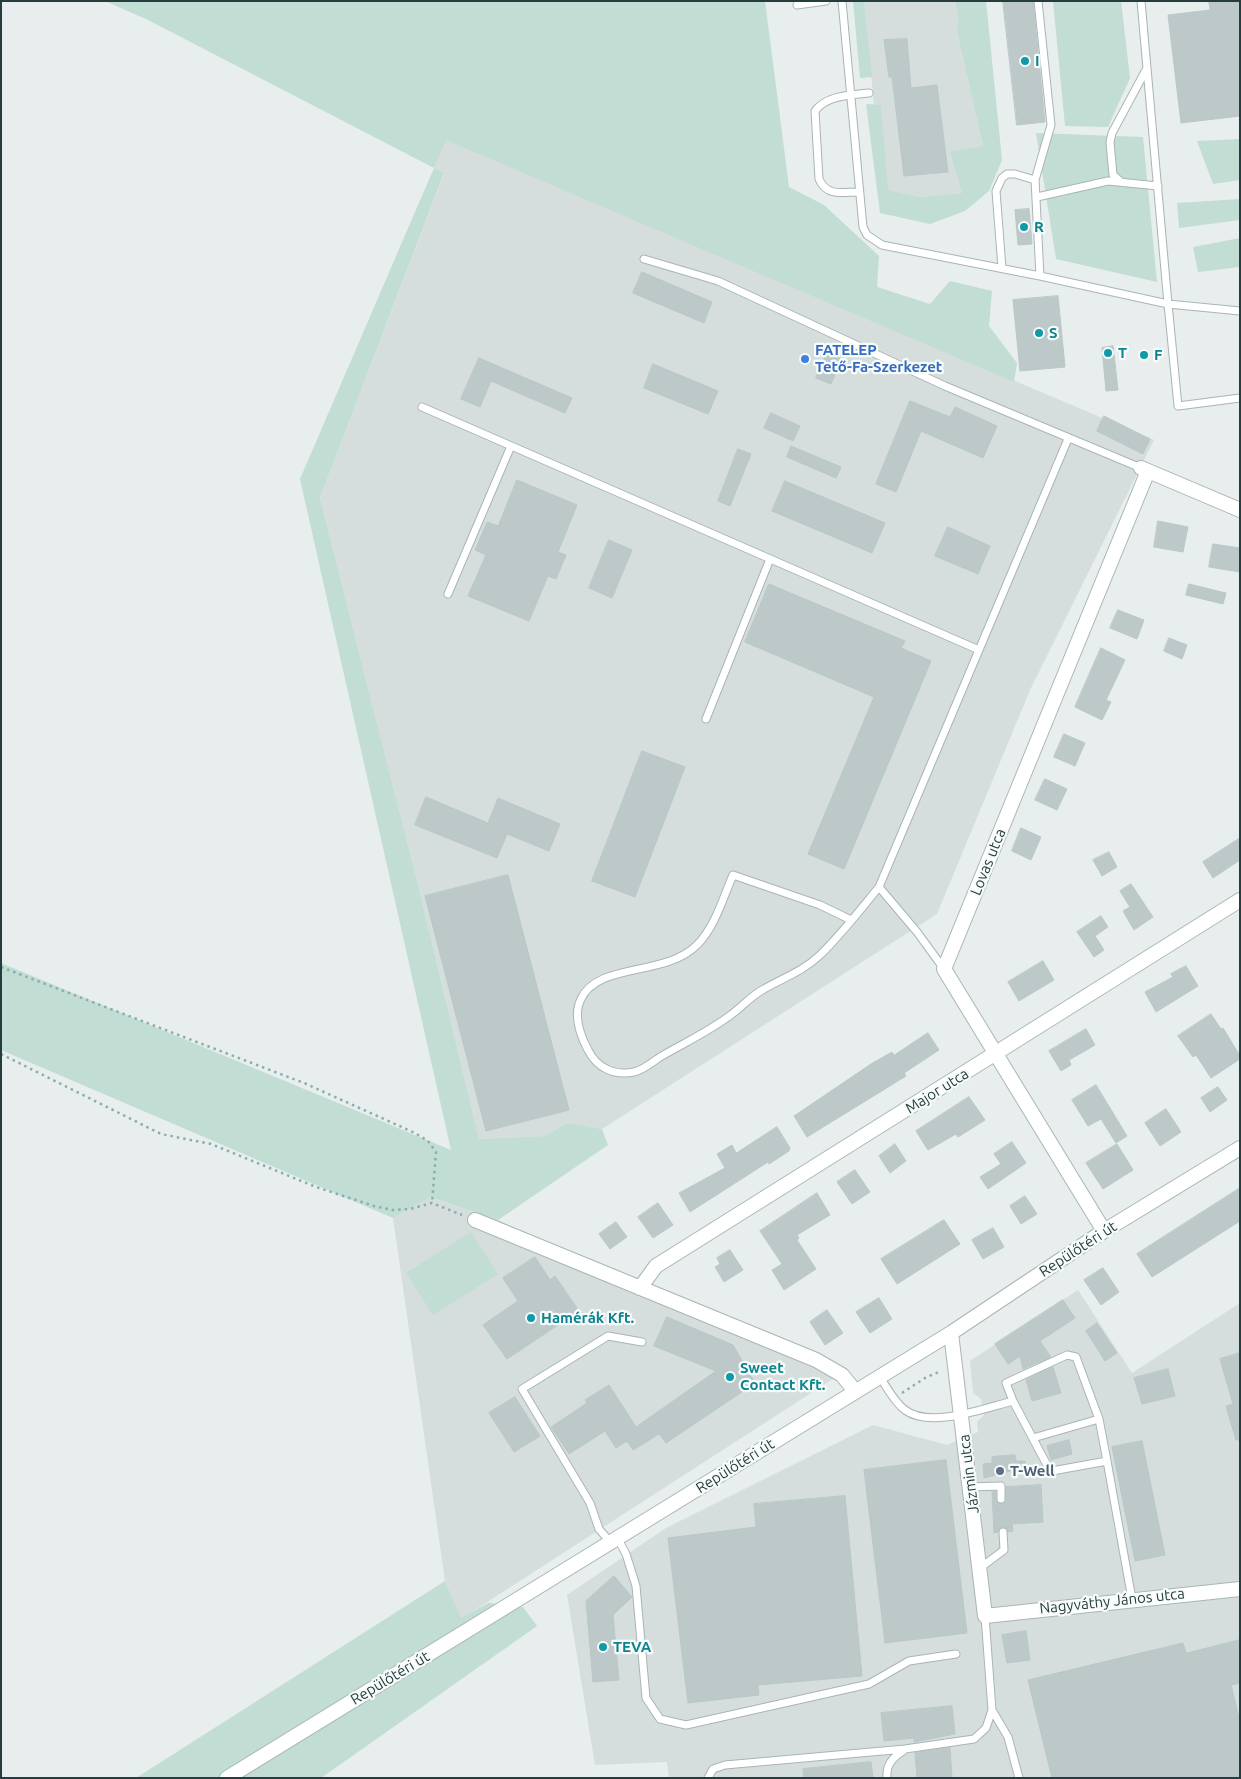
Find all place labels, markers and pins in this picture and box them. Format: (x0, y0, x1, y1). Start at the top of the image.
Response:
place label: I (1035, 52, 1040, 70)
marker: I (1019, 55, 1031, 67)
place label: R (1034, 218, 1044, 236)
marker: R (1018, 221, 1030, 233)
place label: S (1049, 324, 1058, 342)
marker: S (1033, 327, 1045, 339)
place label: FATELEP Tető-Fa-Szerkezet (815, 341, 942, 376)
place label: T (1118, 344, 1127, 362)
place label: F (1154, 346, 1162, 364)
marker: T (1102, 347, 1114, 359)
marker: F (1138, 349, 1150, 361)
marker: FATELEP Tető-Fa-Szerkezet (799, 353, 811, 365)
place label: Hamérák Kft. (541, 1309, 634, 1327)
marker: Hamérák Kft. (525, 1312, 537, 1324)
place label: Sweet Contact Kft. (740, 1359, 826, 1394)
marker: Sweet Contact Kft. (724, 1371, 736, 1383)
place label: T-Well (1010, 1462, 1055, 1480)
marker: T-Well (994, 1465, 1006, 1477)
place label: TEVA (613, 1638, 651, 1656)
marker: TEVA (597, 1641, 609, 1653)

